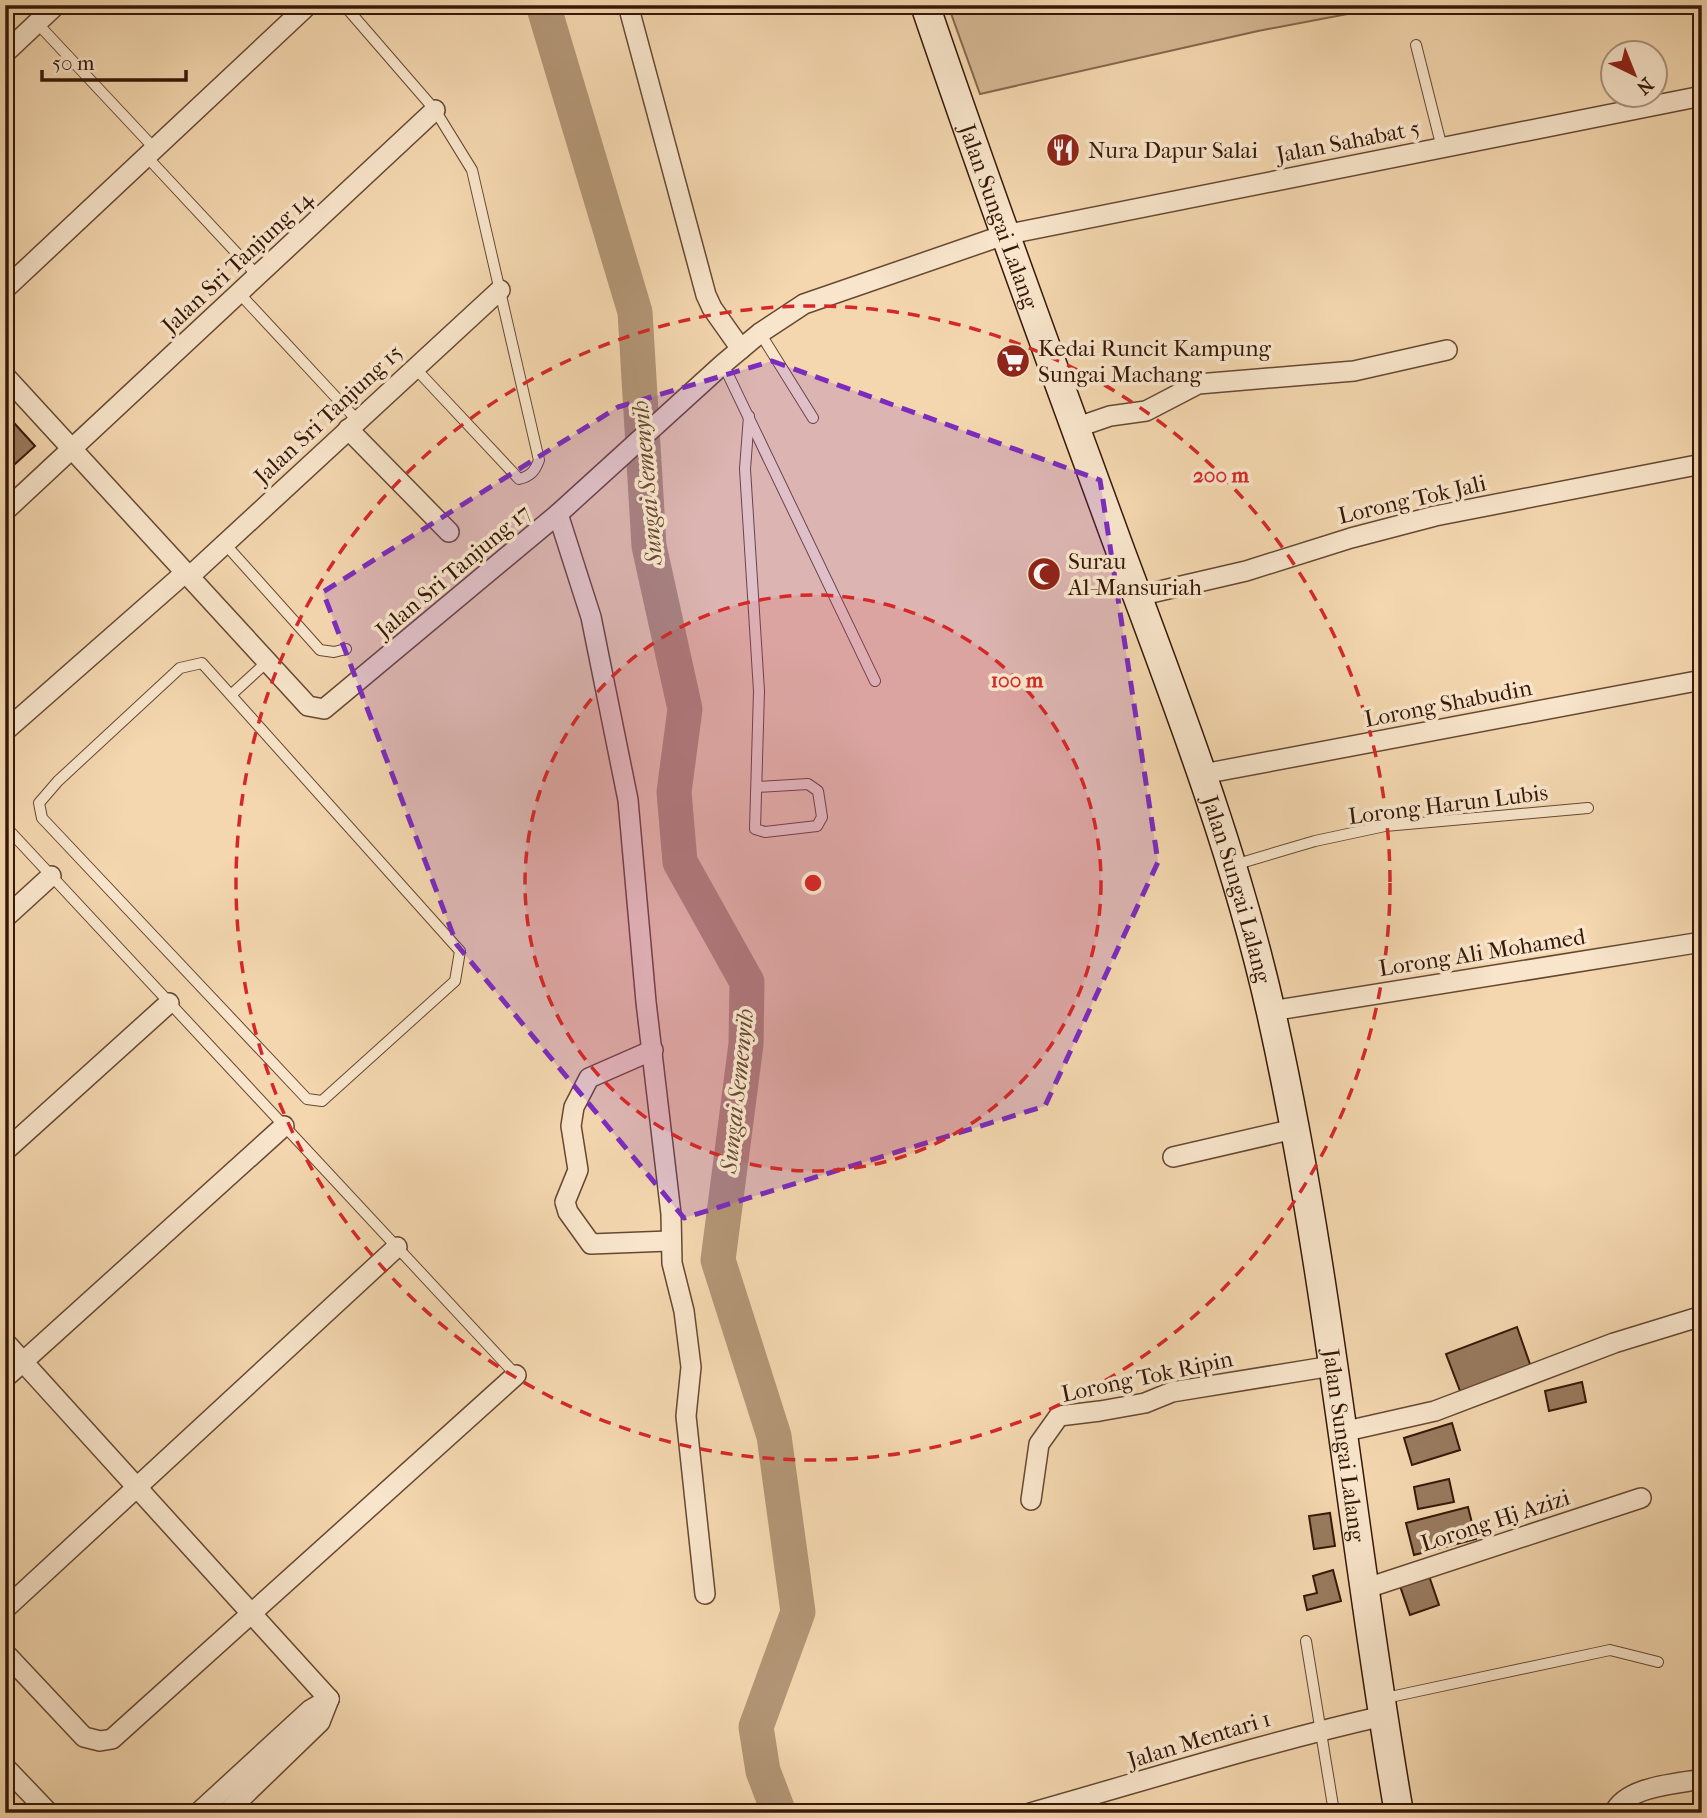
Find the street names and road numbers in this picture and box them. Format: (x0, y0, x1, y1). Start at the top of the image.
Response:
street label: Jalan Sahabat 5 (1272, 114, 1422, 169)
street label: Jalan Sungai Lalang (953, 119, 1044, 313)
street label: Jalan Sri Tanjung 14 (155, 185, 319, 341)
street label: Jalan Sri Tanjung 15 (247, 339, 408, 491)
street label: Lorong Tok Jali (1336, 469, 1489, 530)
street label: Jalan Sri Tanjung 17 (369, 499, 536, 645)
street label: Lorong Shabudin (1362, 674, 1535, 733)
street label: Lorong Harun Lubis (1347, 779, 1550, 830)
street label: Jalan Sungai Lalang (1196, 790, 1277, 987)
street label: Lorong Ali Mohamed (1377, 923, 1588, 982)
street label: Lorong Tok Ripin (1059, 1345, 1236, 1408)
street label: Jalan Sungai Lalang (1317, 1345, 1371, 1544)
street label: Lorong Hj Azizi (1417, 1484, 1573, 1557)
street label: Jalan Mentari 1 (1123, 1705, 1274, 1775)

